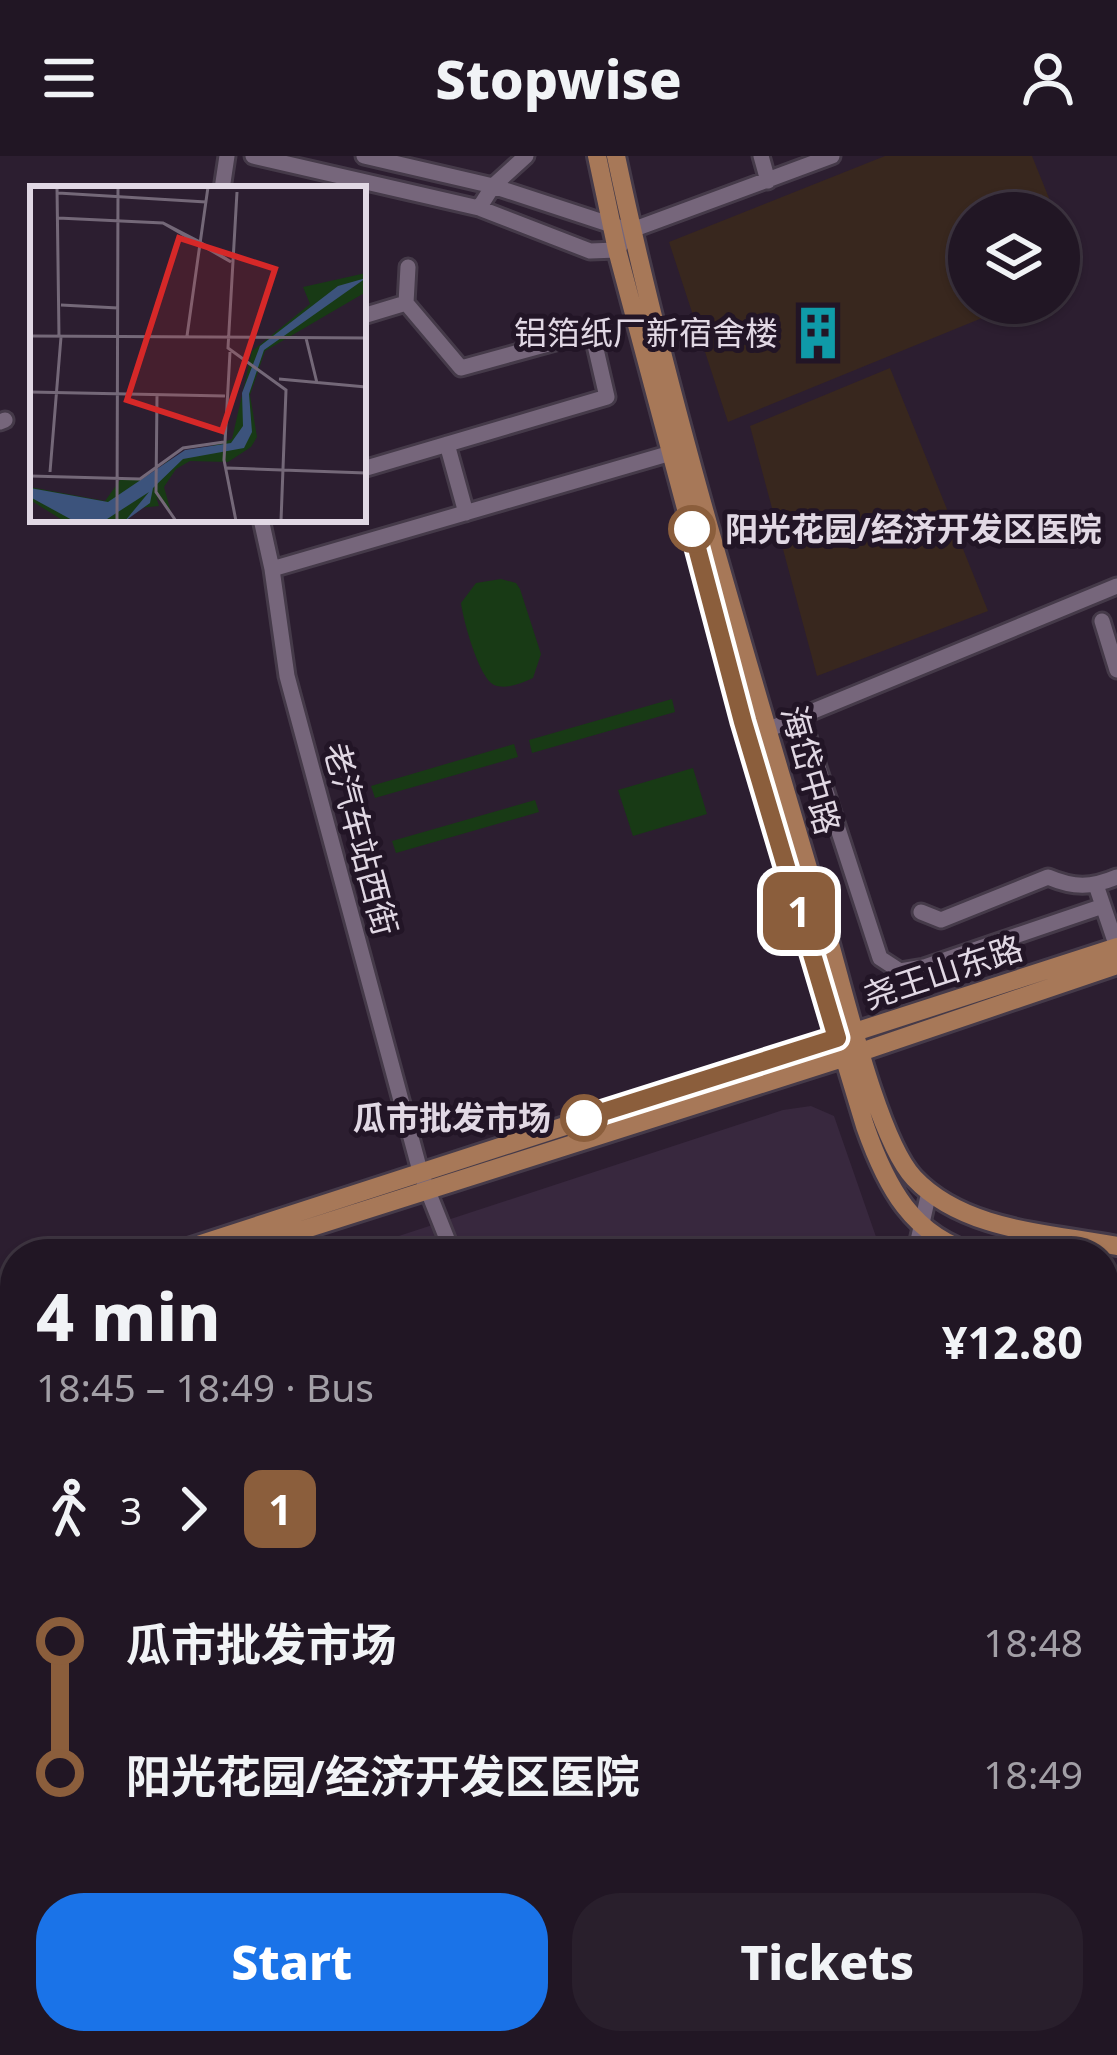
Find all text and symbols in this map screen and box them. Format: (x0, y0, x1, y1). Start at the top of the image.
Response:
text: Stopwise (435, 41, 682, 115)
icon: menu (36, 45, 102, 111)
icon: person (1015, 45, 1081, 111)
inset map (30, 186, 366, 522)
map controls (948, 192, 1080, 324)
button: layers (948, 192, 1080, 324)
building icon: 铝箔纸厂新宿舍楼 (789, 304, 847, 362)
place label: 铝箔纸厂新宿舍楼 (514, 310, 778, 355)
place label: 阳光花园/经济开发区医院 (725, 506, 1102, 551)
marker: 阳光花园/经济开发区医院 (670, 507, 714, 551)
street label: 海岱中路 (772, 700, 851, 840)
street label: 老汽车站西街 (314, 737, 409, 940)
line badge: 1 (760, 872, 838, 950)
text: 1 (787, 882, 811, 939)
street label: 尧王山东路 (857, 925, 1028, 1018)
place label: 瓜市批发市场 (353, 1095, 551, 1140)
marker: 瓜市批发市场 (562, 1096, 606, 1140)
text: 4 min (36, 1270, 220, 1360)
text: ¥12.80 (942, 1311, 1083, 1372)
text: 18:45 – 18:49 · Bus (36, 1360, 374, 1413)
icon: walk (36, 1476, 102, 1542)
icon: forward (160, 1476, 226, 1542)
text: 1 (268, 1480, 292, 1537)
text: 3 (120, 1483, 142, 1536)
text: 瓜市批发市场 (126, 1613, 396, 1674)
text: 18:48 (983, 1615, 1083, 1668)
text: 阳光花园/经济开发区医院 (126, 1745, 640, 1806)
text: 18:49 (983, 1747, 1083, 1800)
button: Start (36, 1893, 548, 2031)
button: Tickets (572, 1893, 1083, 2031)

